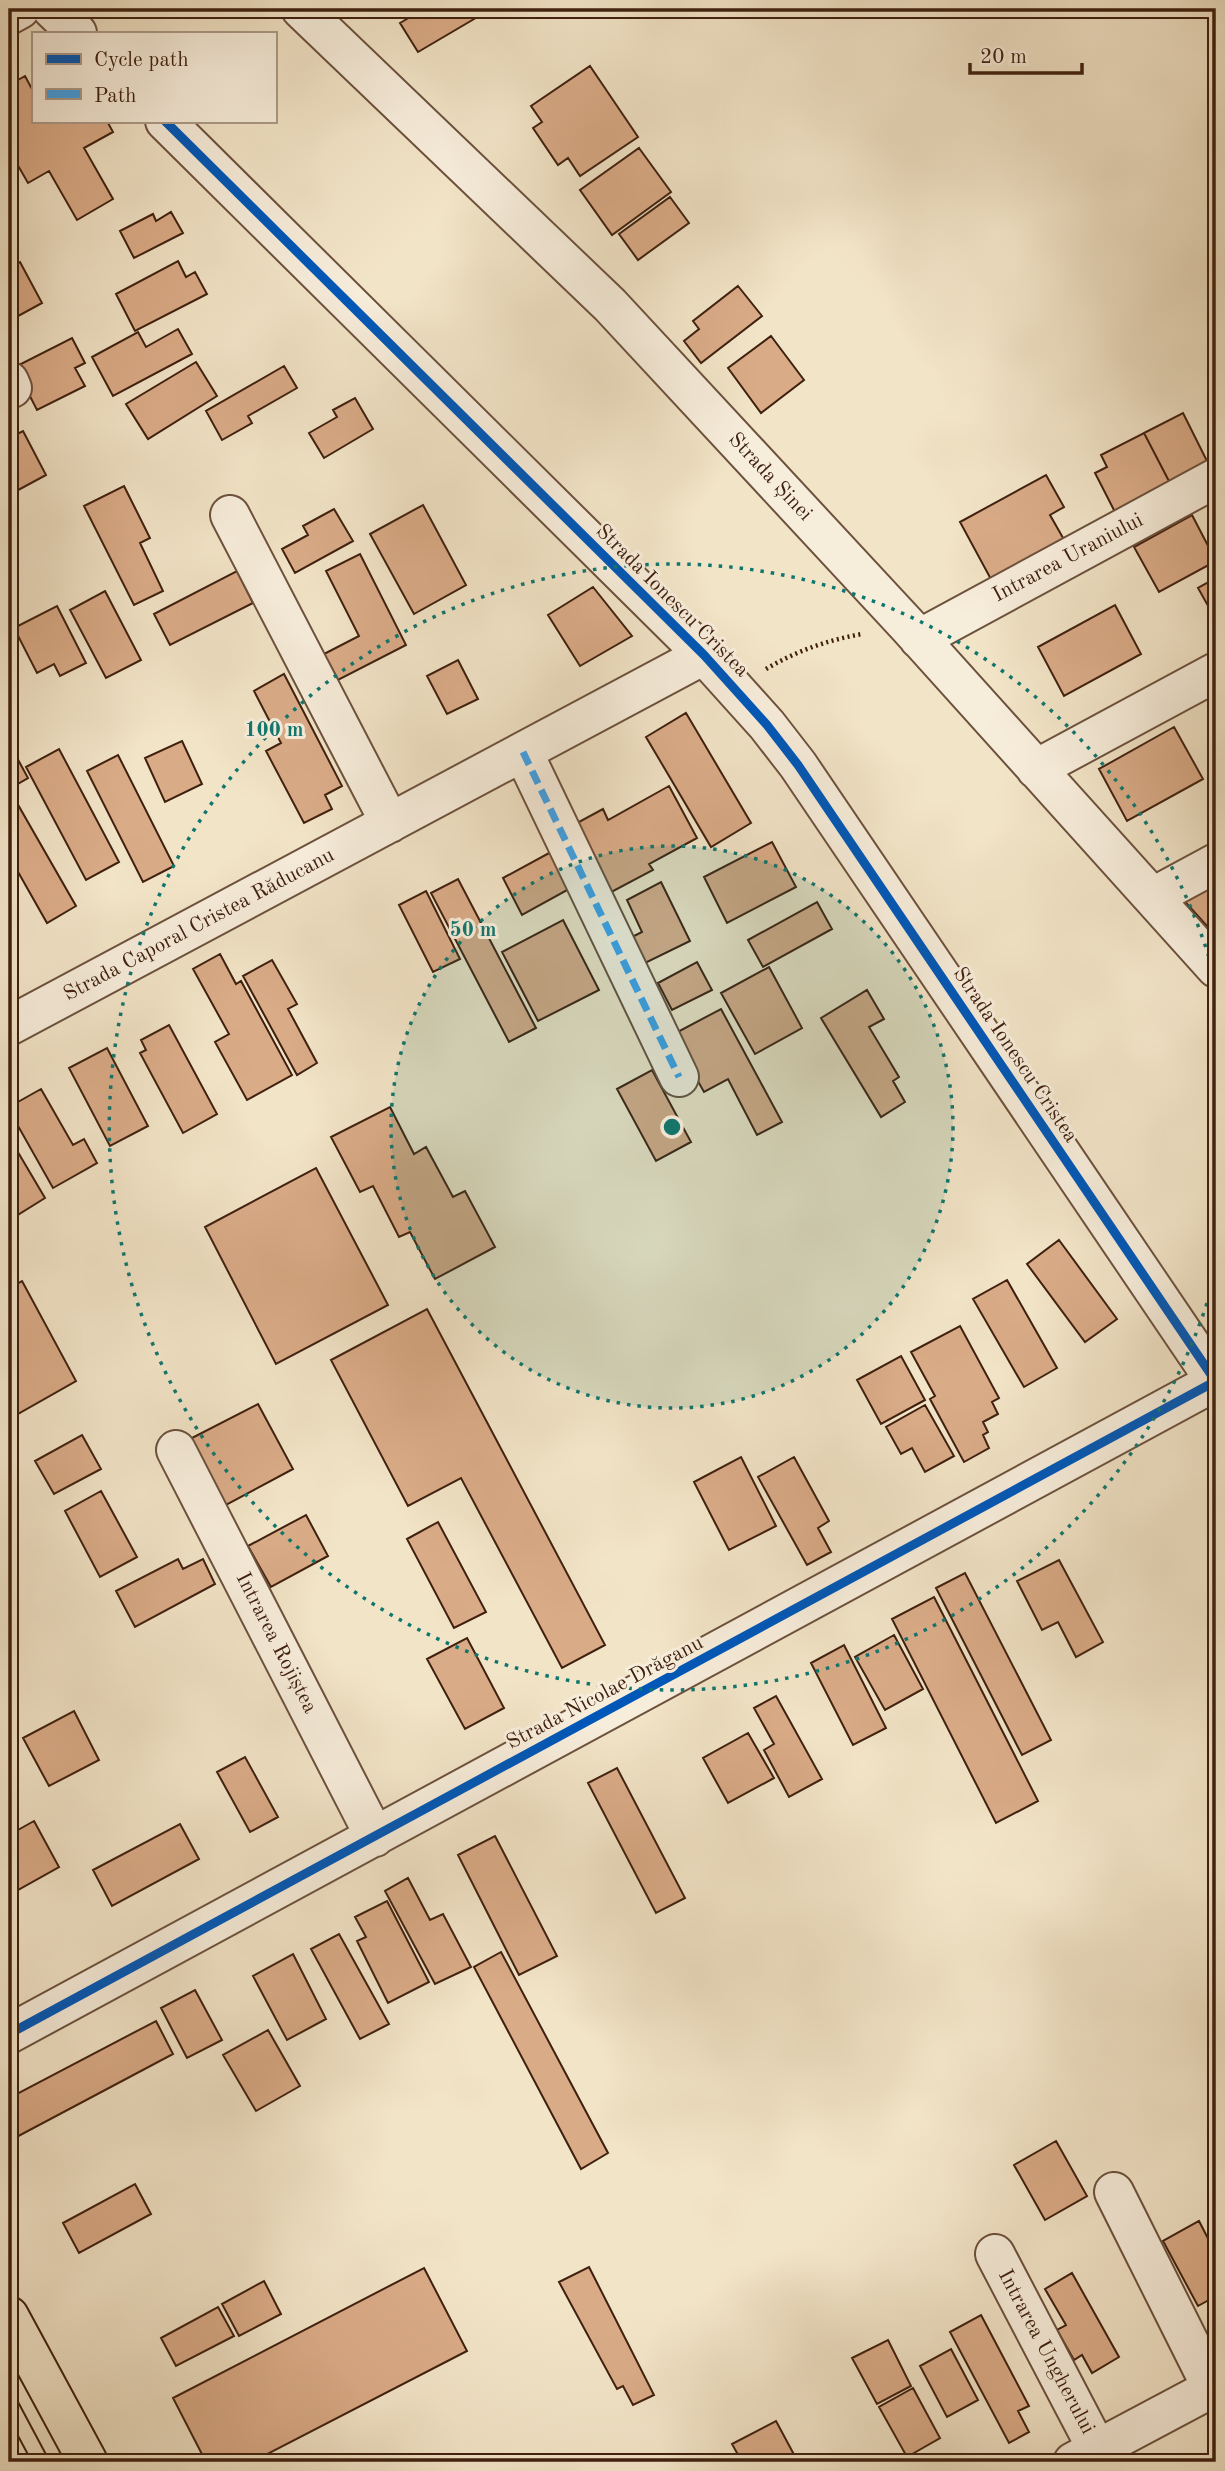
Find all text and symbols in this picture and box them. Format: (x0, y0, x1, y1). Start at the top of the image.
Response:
legend (32, 32, 276, 122)
scale bar (970, 32, 1082, 76)
text: 20 m (980, 47, 1027, 68)
text: Cycle path (94, 50, 189, 71)
text: Path (94, 86, 137, 107)
street label: Strada Șinei (724, 429, 816, 525)
street label: Intrarea Uraniului (990, 510, 1146, 606)
street label: Strada Ionescu Cristea (592, 521, 752, 681)
text: 100 m (244, 720, 304, 741)
street label: Strada Caporal Cristea Răducanu (60, 845, 338, 1005)
text: 50 m (449, 920, 497, 941)
street label: Strada Ionescu Cristea (949, 964, 1081, 1146)
centre of rings (660, 1115, 684, 1139)
street label: Intrarea Rojiștea (231, 1569, 320, 1717)
street label: Strada Nicolae Drăganu (503, 1632, 707, 1754)
street label: Intrarea Ungherului (994, 2266, 1098, 2438)

